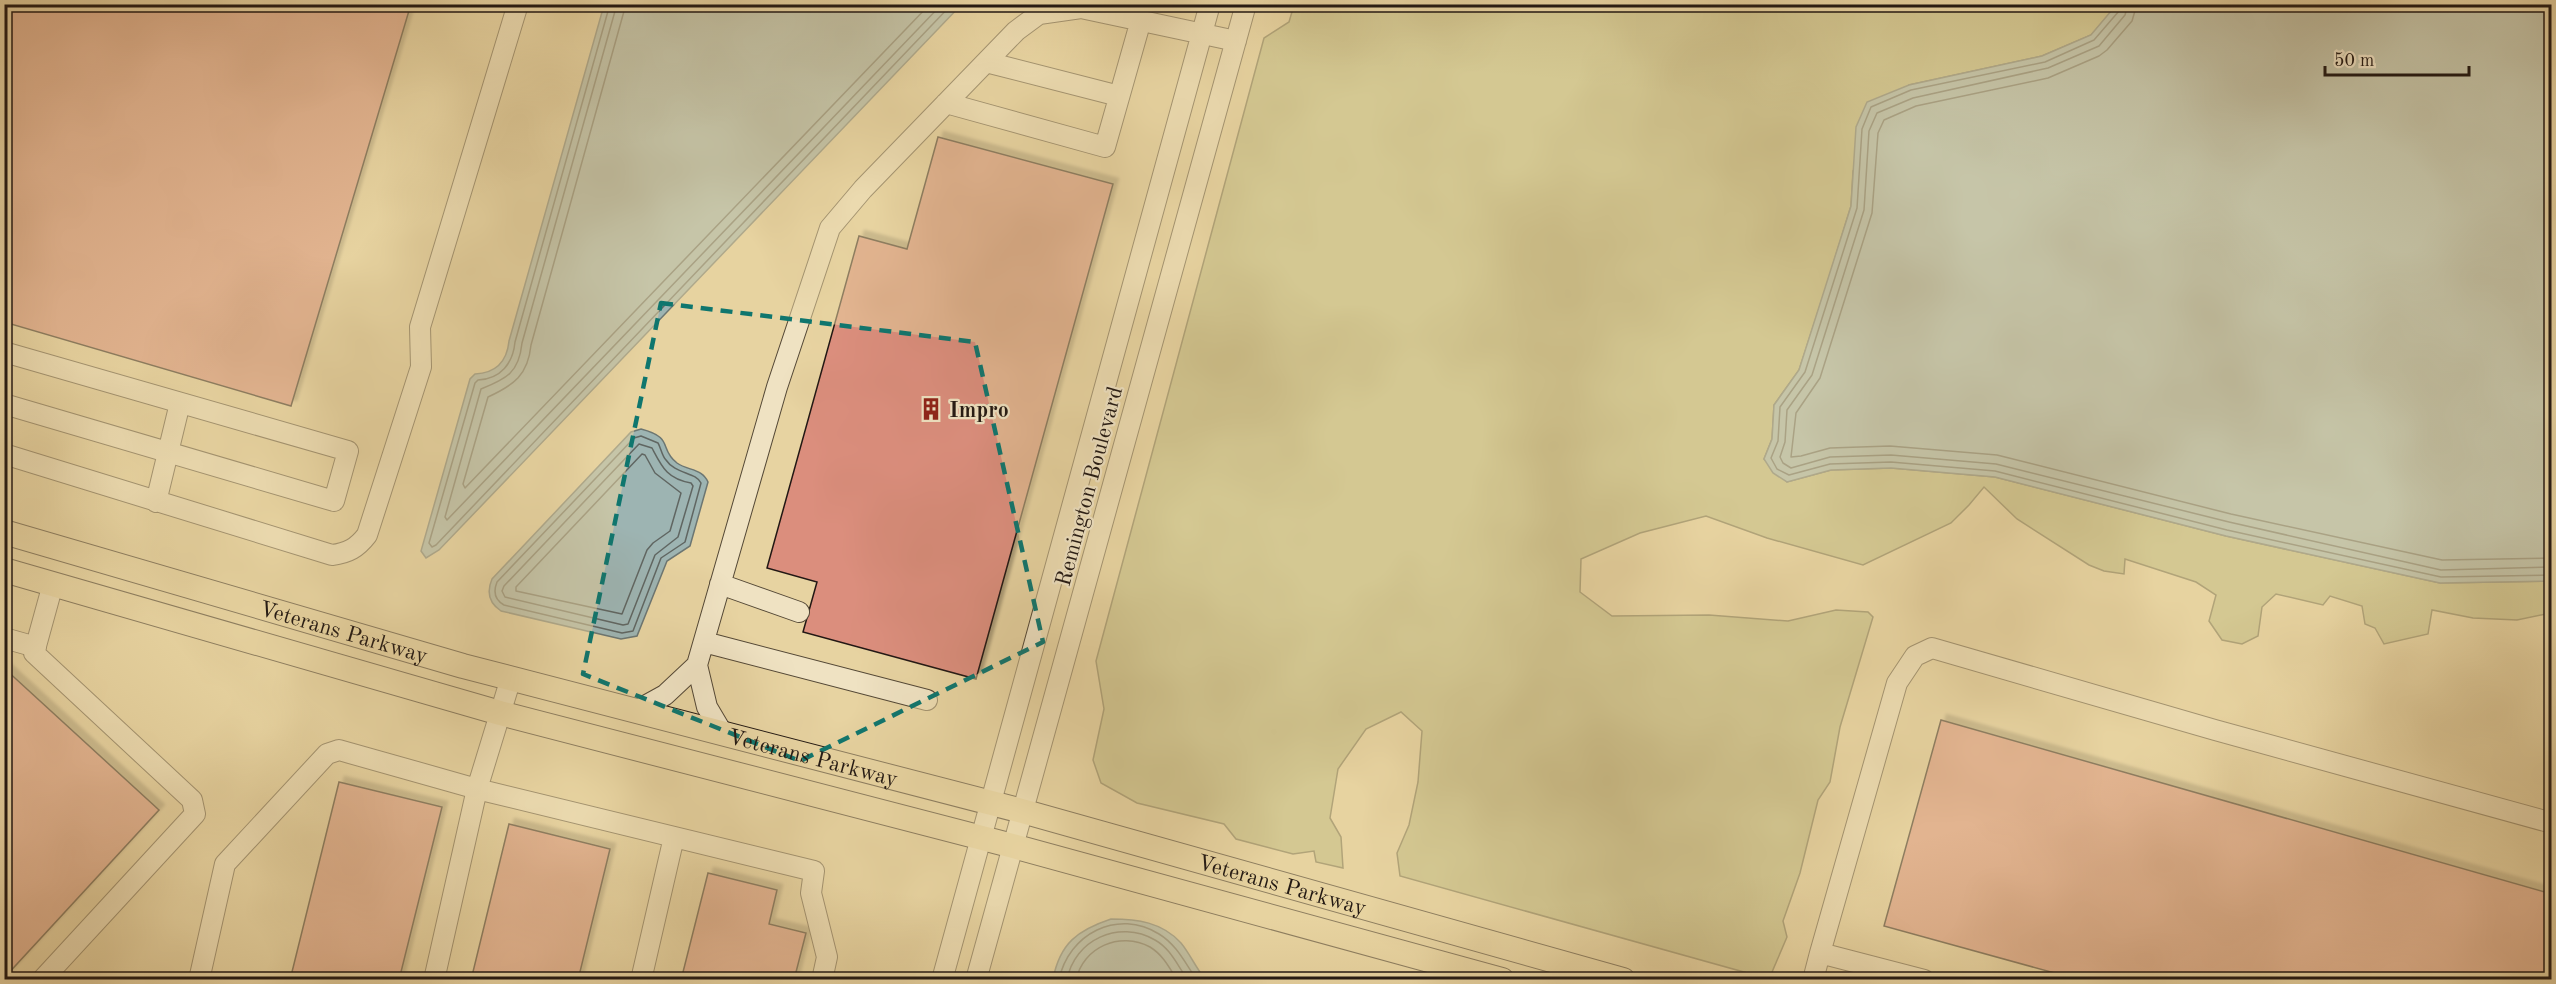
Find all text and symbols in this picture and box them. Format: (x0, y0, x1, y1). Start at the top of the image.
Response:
scale bar (2325, 39, 2469, 77)
text: 50 m (2334, 52, 2374, 70)
street label: Remington Boulevard (1053, 384, 1127, 589)
building icon: Impro (918, 396, 944, 422)
place label: Impro (949, 400, 1009, 422)
street label: Veterans Parkway (257, 598, 430, 668)
street label: Veterans Parkway (726, 726, 900, 791)
street label: Veterans Parkway (1195, 852, 1369, 920)

